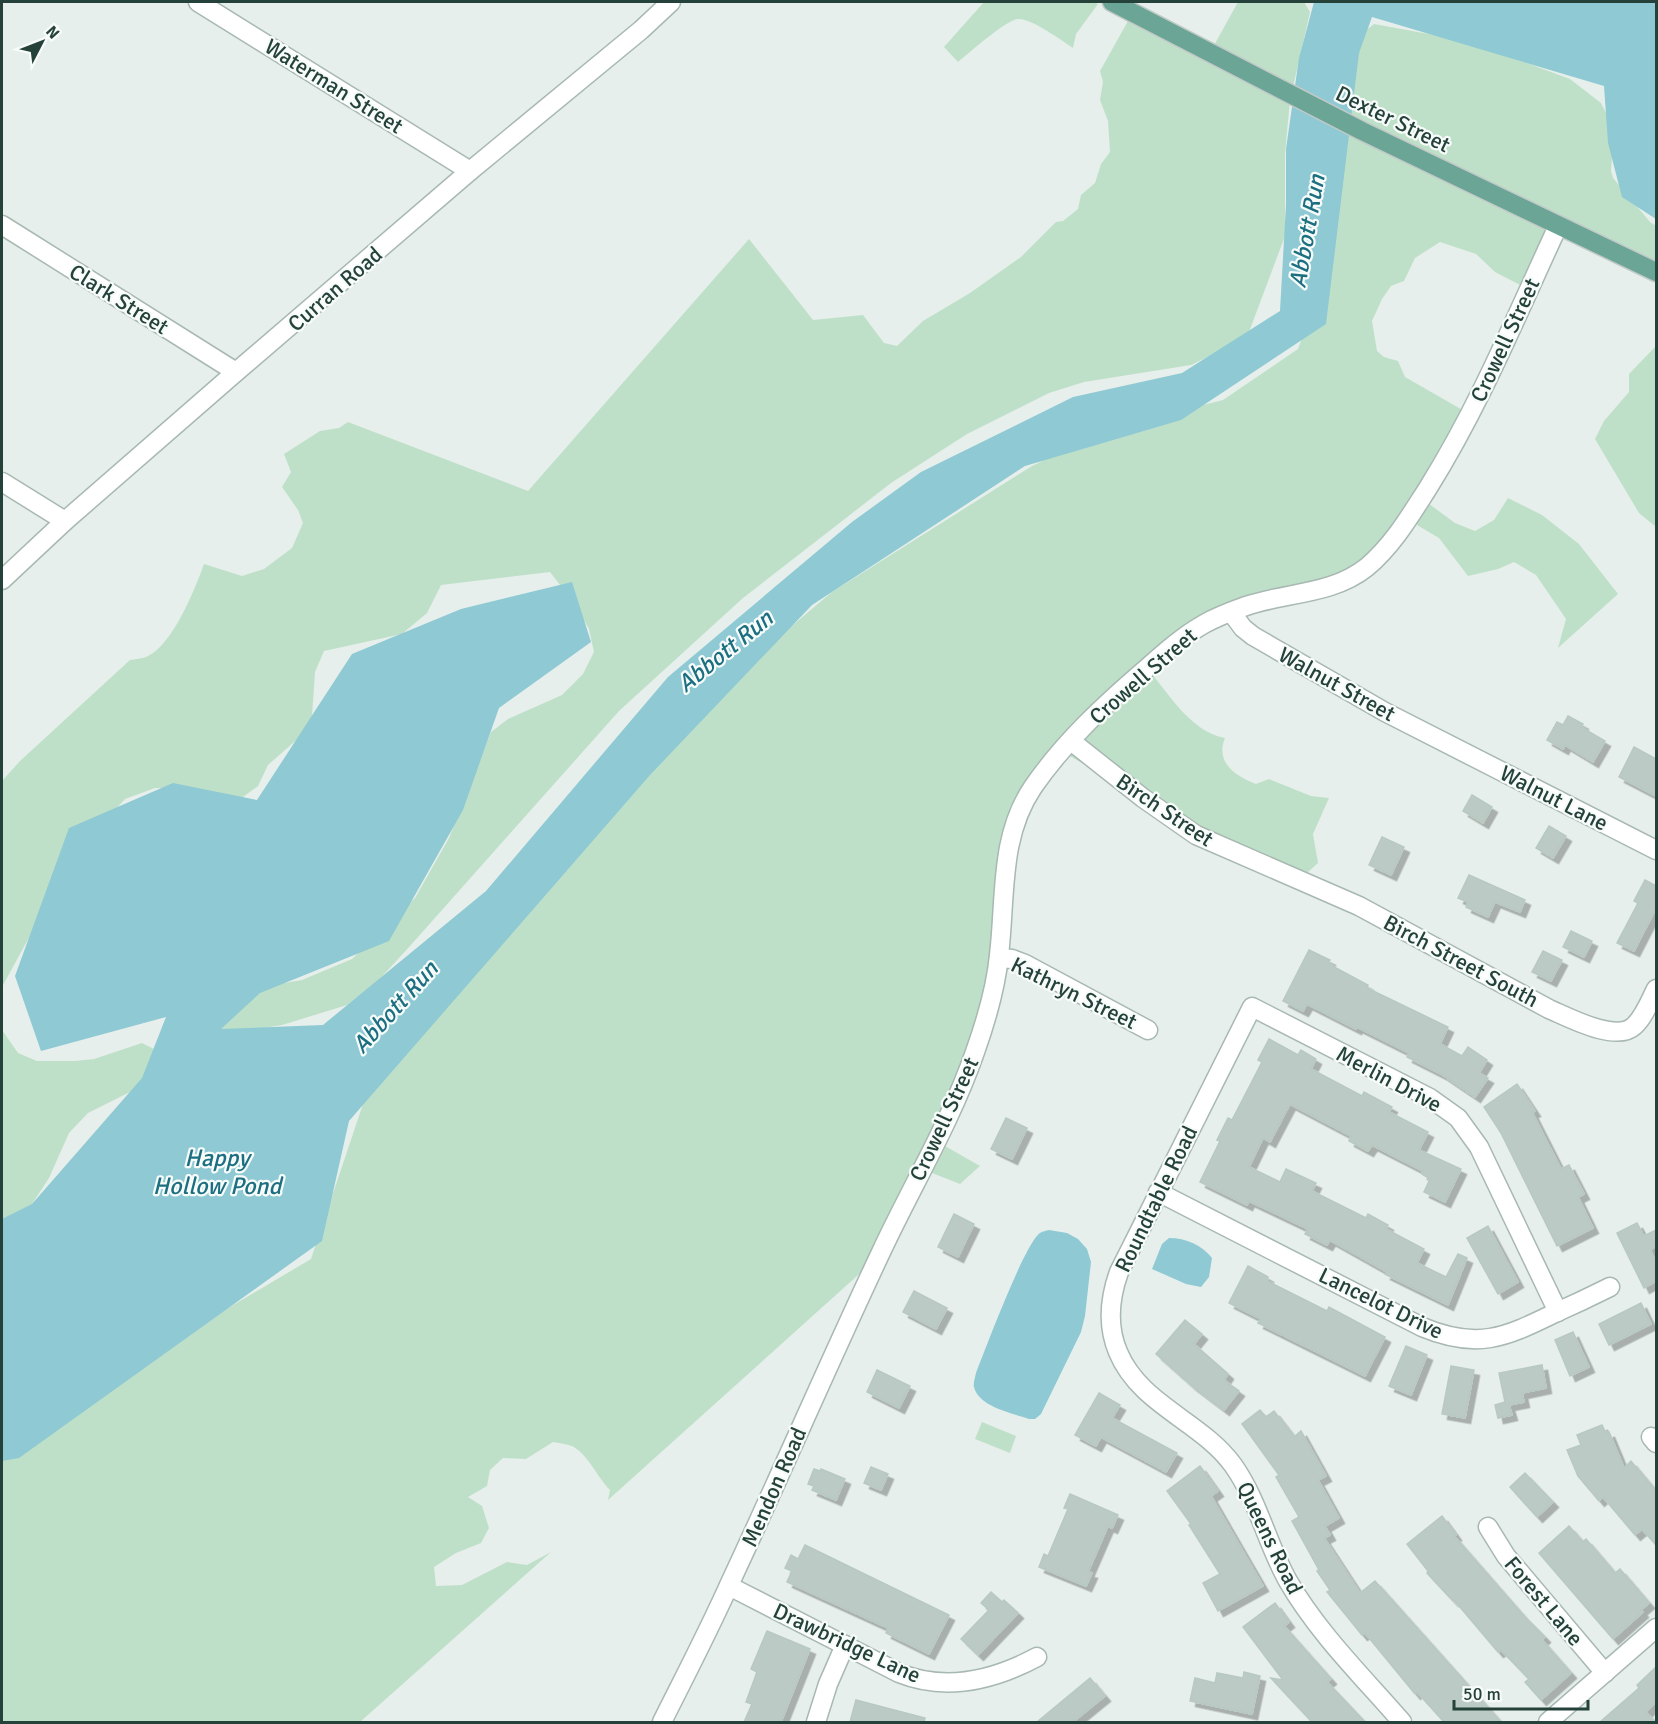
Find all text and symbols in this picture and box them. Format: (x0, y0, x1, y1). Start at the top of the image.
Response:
north arrow (12, 12, 72, 72)
text: N (41, 22, 64, 43)
street label: Waterman Street (260, 33, 409, 140)
street label: Dexter Street (1331, 80, 1455, 158)
water label: Abbott Run (1282, 171, 1332, 290)
street label: Curran Road (282, 241, 388, 337)
street label: Clark Street (64, 258, 174, 340)
street label: Crowell Street (1465, 273, 1546, 406)
water label: Abbott Run (671, 603, 780, 699)
street label: Crowell Street (1084, 622, 1203, 730)
street label: Walnut Street (1274, 641, 1400, 727)
street label: Walnut Lane (1496, 759, 1612, 837)
street label: Birch Street (1111, 768, 1219, 853)
street label: Birch Street South (1379, 909, 1543, 1013)
street label: Kathryn Street (1007, 951, 1142, 1035)
water label: Abbott Run (346, 954, 445, 1060)
street label: Merlin Drive (1332, 1040, 1446, 1118)
street label: Crowell Street (904, 1052, 985, 1185)
street label: Roundtable Road (1109, 1121, 1203, 1277)
water label: Happy Hollow Pond (153, 1143, 284, 1201)
street label: Lancelot Drive (1314, 1261, 1448, 1345)
street label: Mendon Road (736, 1423, 812, 1551)
street label: Queens Road (1231, 1477, 1309, 1599)
street label: Forest Lane (1499, 1551, 1589, 1651)
street label: Drawbridge Lane (769, 1597, 925, 1689)
scale bar (1454, 1673, 1588, 1711)
text: 50 m (1463, 1683, 1501, 1705)

